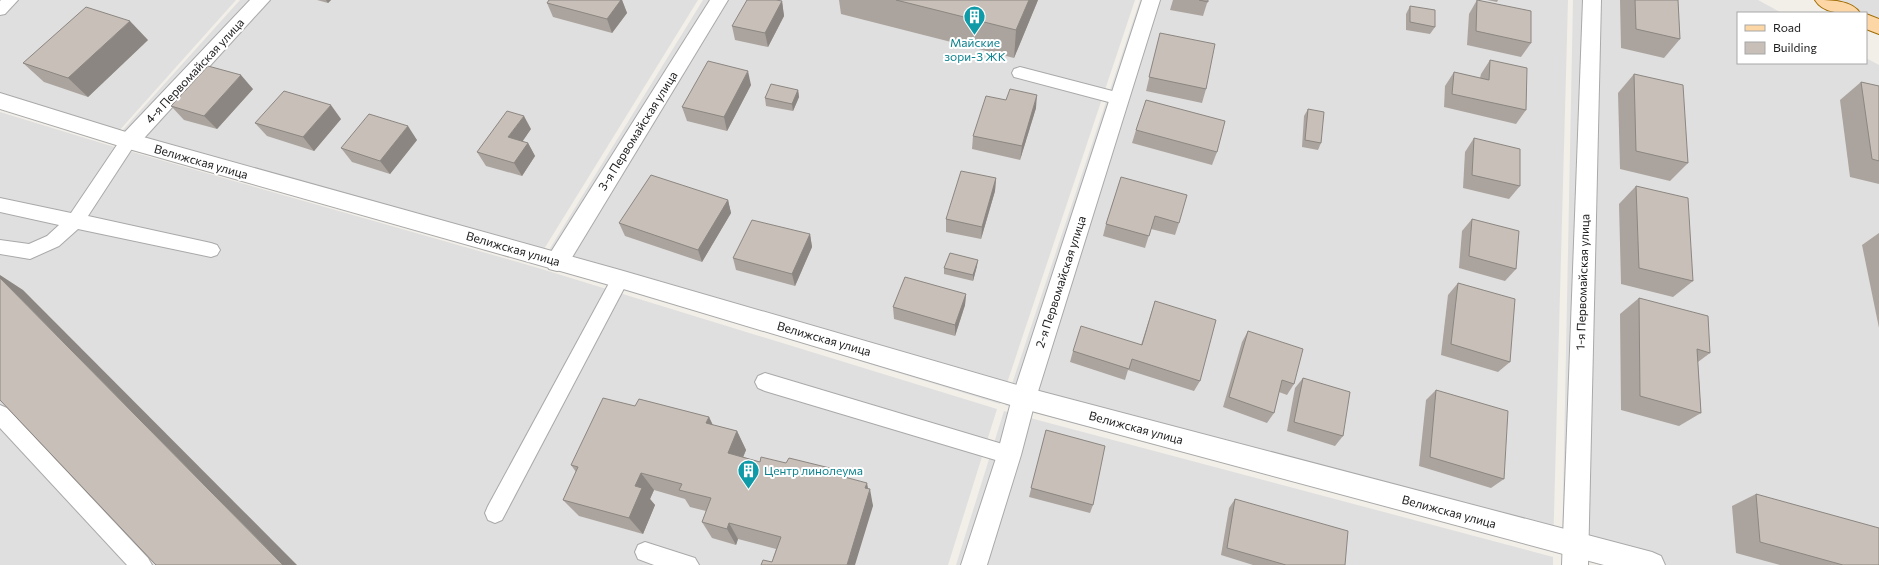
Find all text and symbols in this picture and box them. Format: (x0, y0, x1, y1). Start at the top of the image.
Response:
building icon: Майские зори-3 ЖК (962, 3, 988, 36)
legend (1737, 12, 1867, 64)
street label: 4-я Первомайская улица (142, 15, 247, 126)
text: Road (1773, 20, 1801, 34)
place label: Майские зори-3 ЖК (944, 35, 1006, 63)
text: Building (1773, 40, 1817, 54)
street label: 3-я Первомайская улица (595, 68, 680, 193)
street label: Велижская улица (153, 141, 250, 181)
street label: 2-я Первомайская улица (1032, 214, 1088, 349)
street label: 1-я Первомайская улица (1573, 214, 1591, 350)
street label: Велижская улица (465, 228, 562, 268)
street label: Велижская улица (776, 318, 873, 358)
street label: Велижская улица (1088, 408, 1185, 446)
building icon: Центр линолеума (736, 458, 762, 491)
place label: Центр линолеума (764, 463, 863, 477)
street label: Велижская улица (1401, 492, 1498, 530)

